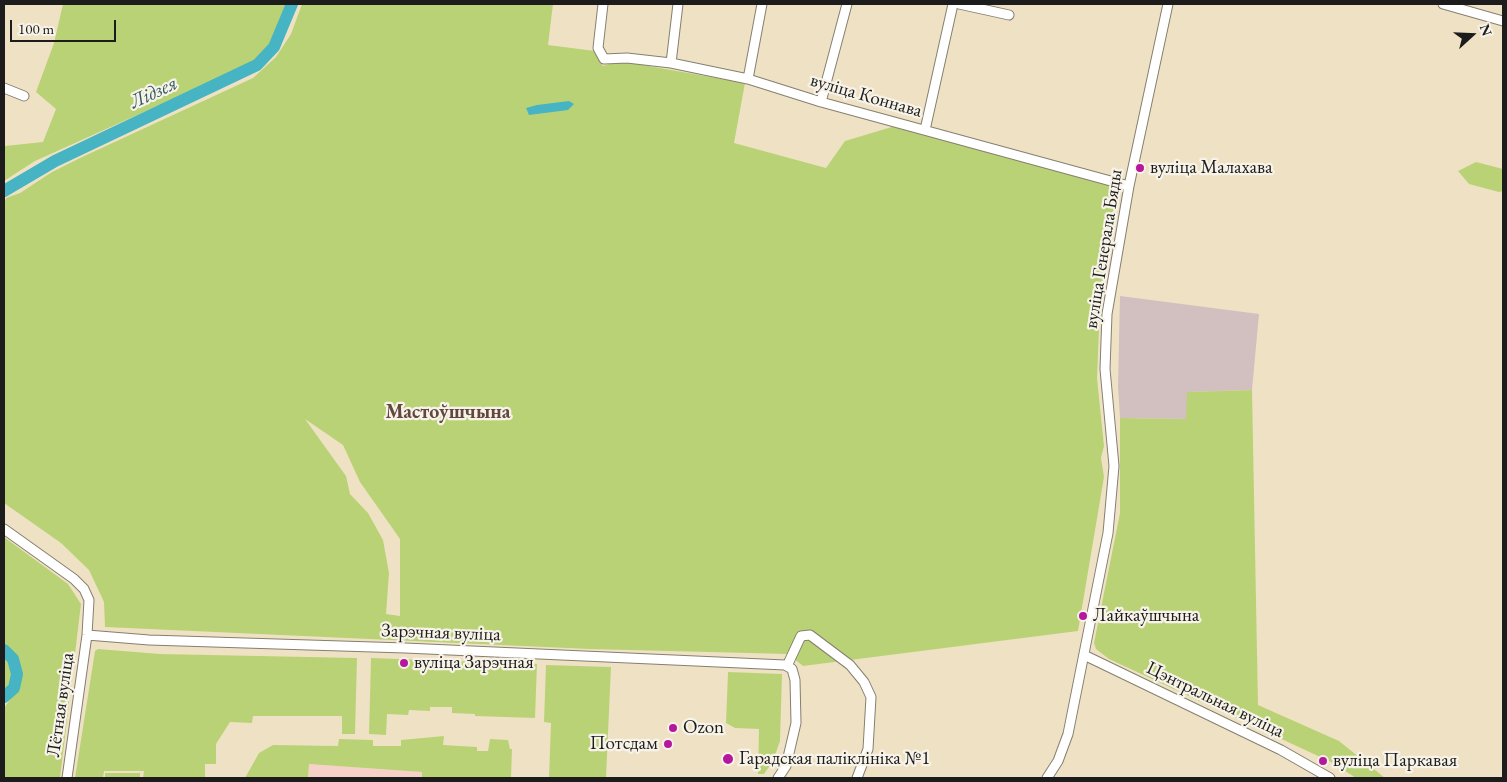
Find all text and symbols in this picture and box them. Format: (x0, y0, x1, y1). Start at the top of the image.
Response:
scale bar (12, 10, 119, 42)
north arrow (1447, 10, 1497, 60)
text: 100 m (18, 19, 54, 38)
text: N (1476, 21, 1496, 38)
street label: вуліца Коннава (808, 69, 924, 123)
water label: Лідзея (126, 72, 182, 114)
place label: вуліца Малахава (1150, 157, 1273, 179)
marker: вуліца Малахава (1134, 162, 1146, 174)
street label: вуліца Генерала Бяды (1080, 168, 1128, 330)
district label: Мастоўшчына (385, 401, 511, 425)
place label: Лайкаўшчына (1093, 605, 1199, 627)
marker: Лайкаўшчына (1077, 610, 1089, 622)
street label: Зарэчная вуліца (381, 620, 501, 646)
street label: Лётная вуліца (42, 651, 80, 759)
place label: вуліца Зарэчная (414, 652, 534, 674)
marker: вуліца Зарэчная (398, 657, 410, 669)
street label: Цэнтральная вуліца (1142, 657, 1288, 743)
place label: Ozon (683, 717, 724, 739)
marker: Ozon (667, 722, 679, 734)
place label: Потсдам (590, 733, 658, 755)
marker: Потсдам (662, 738, 674, 750)
place label: Гарадская паліклініка №1 (739, 748, 930, 770)
place label: вуліца Паркавая (1333, 750, 1457, 772)
marker: Гарадская паліклініка №1 (721, 752, 735, 766)
marker: вуліца Паркавая (1317, 755, 1329, 767)

